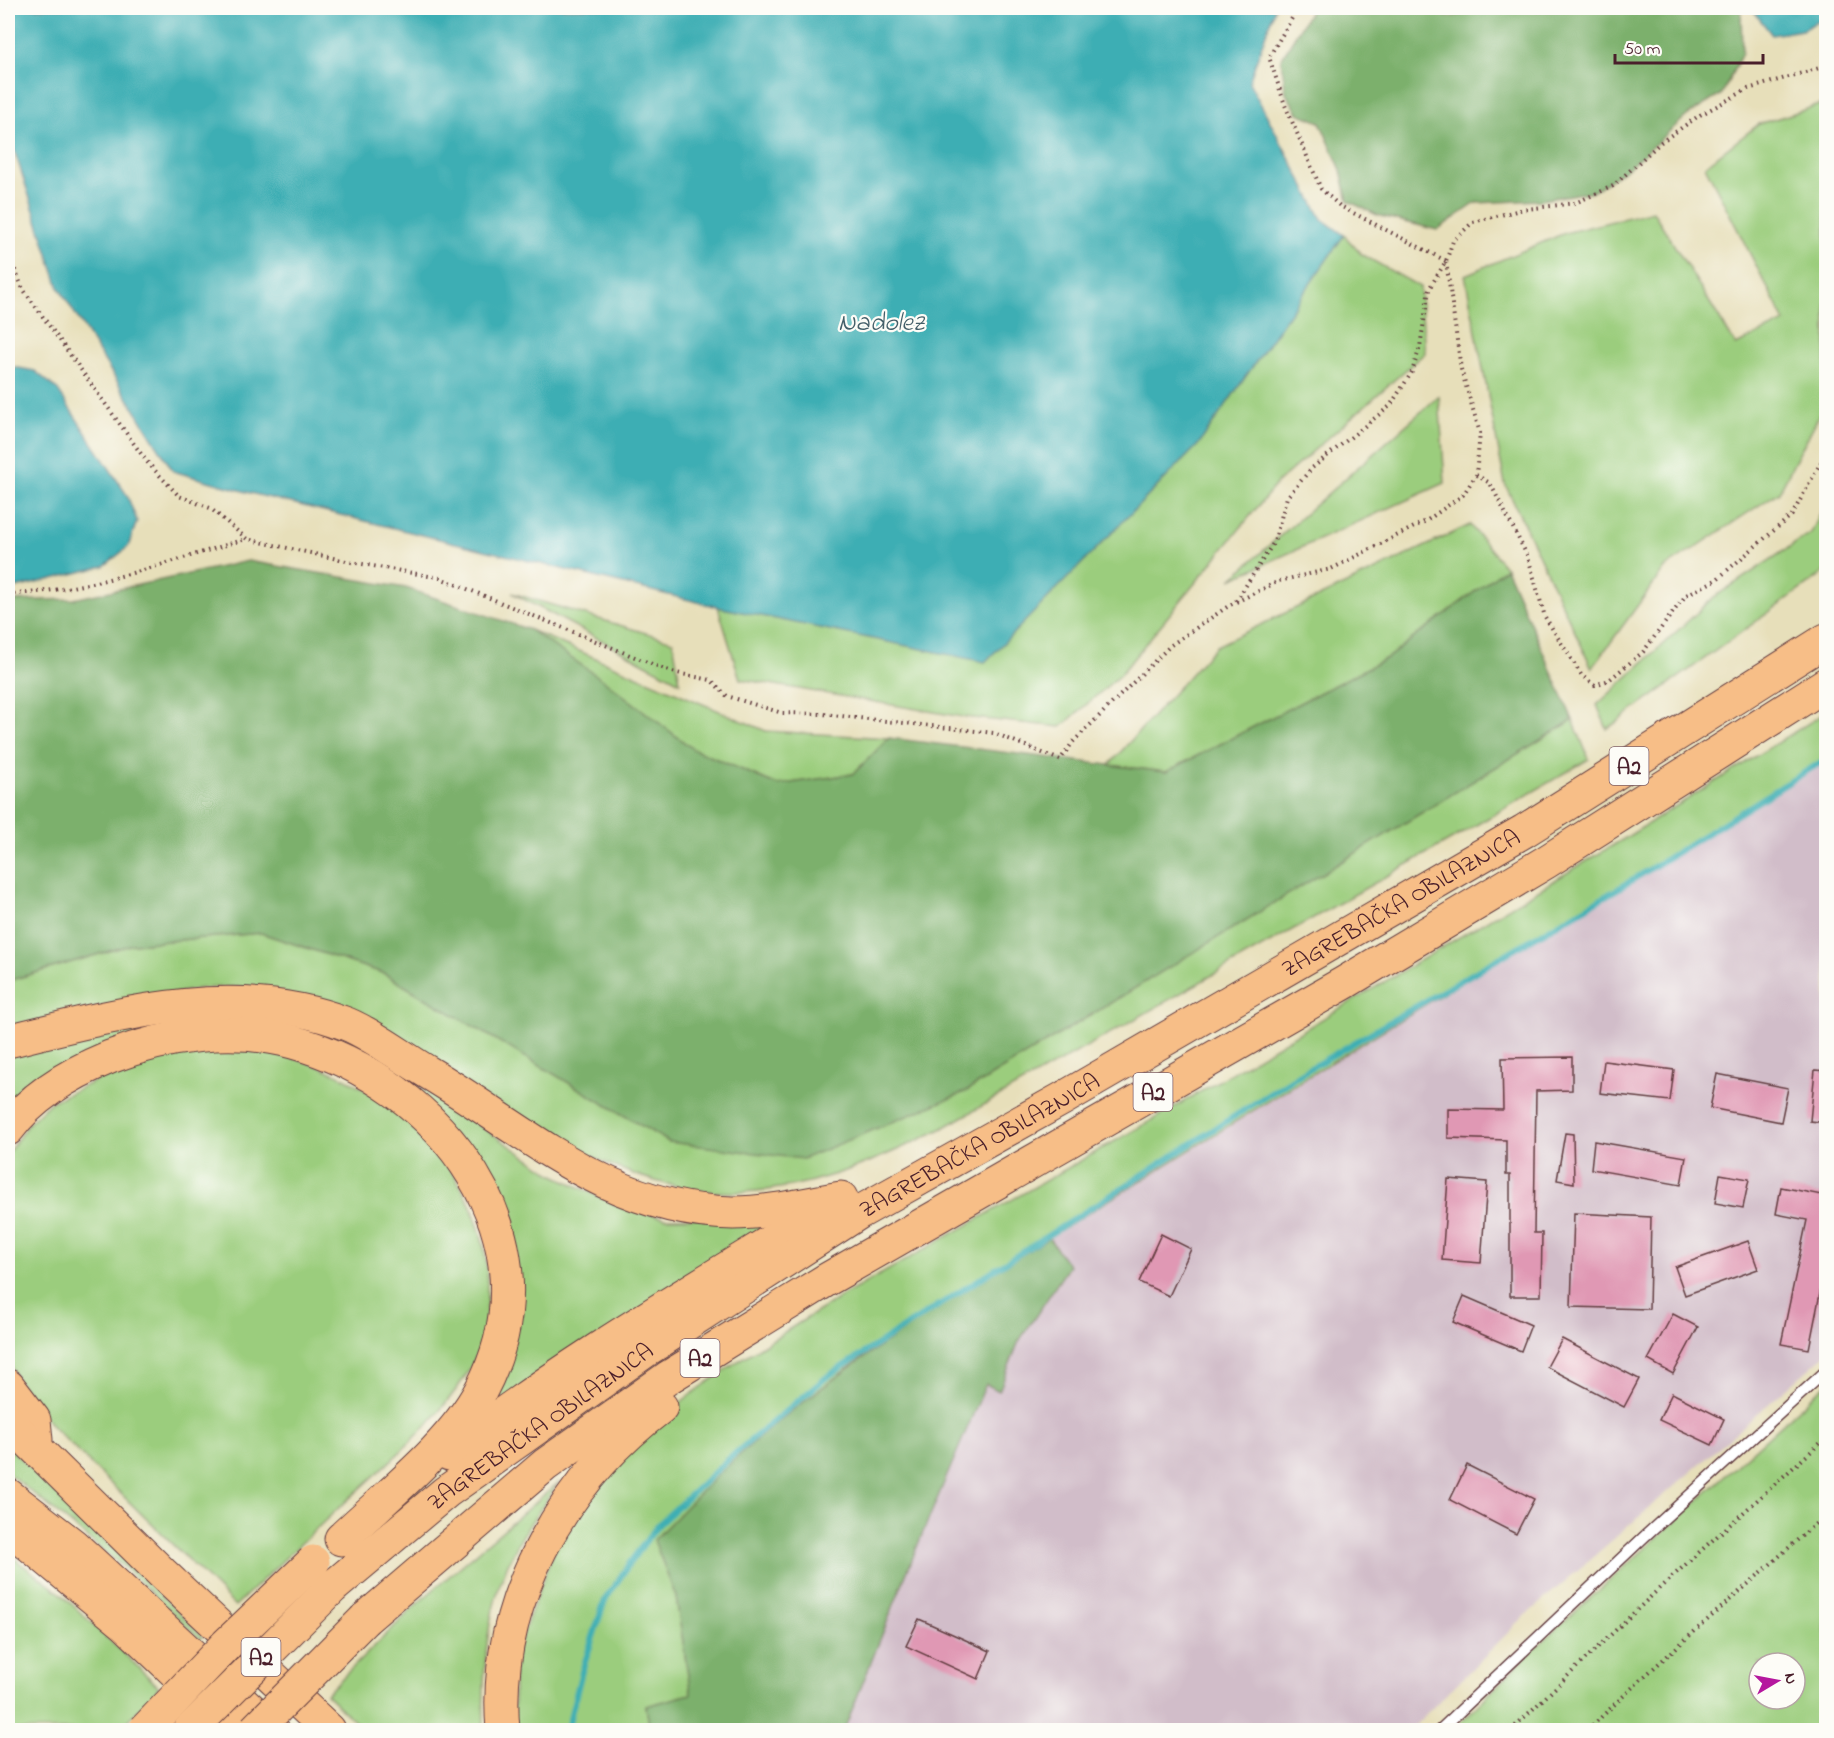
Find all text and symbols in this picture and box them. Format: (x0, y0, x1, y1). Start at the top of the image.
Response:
scale bar (1615, 27, 1764, 65)
text: 50 m (1624, 37, 1661, 63)
water label: Nadolez (838, 305, 926, 343)
road number: A2 (1610, 747, 1648, 785)
street label: ZAGREBAČKA OBILAZNICA (1276, 822, 1528, 988)
street label: ZAGREBAČKA OBILAZNICA (854, 1066, 1107, 1229)
road number: A2 (1134, 1073, 1172, 1111)
street label: ZAGREBAČKA OBILAZNICA (421, 1335, 662, 1521)
road number: A2 (680, 1339, 720, 1377)
road number: A2 (242, 1638, 280, 1676)
north arrow (1747, 1651, 1807, 1711)
text: N (1777, 1671, 1803, 1686)

